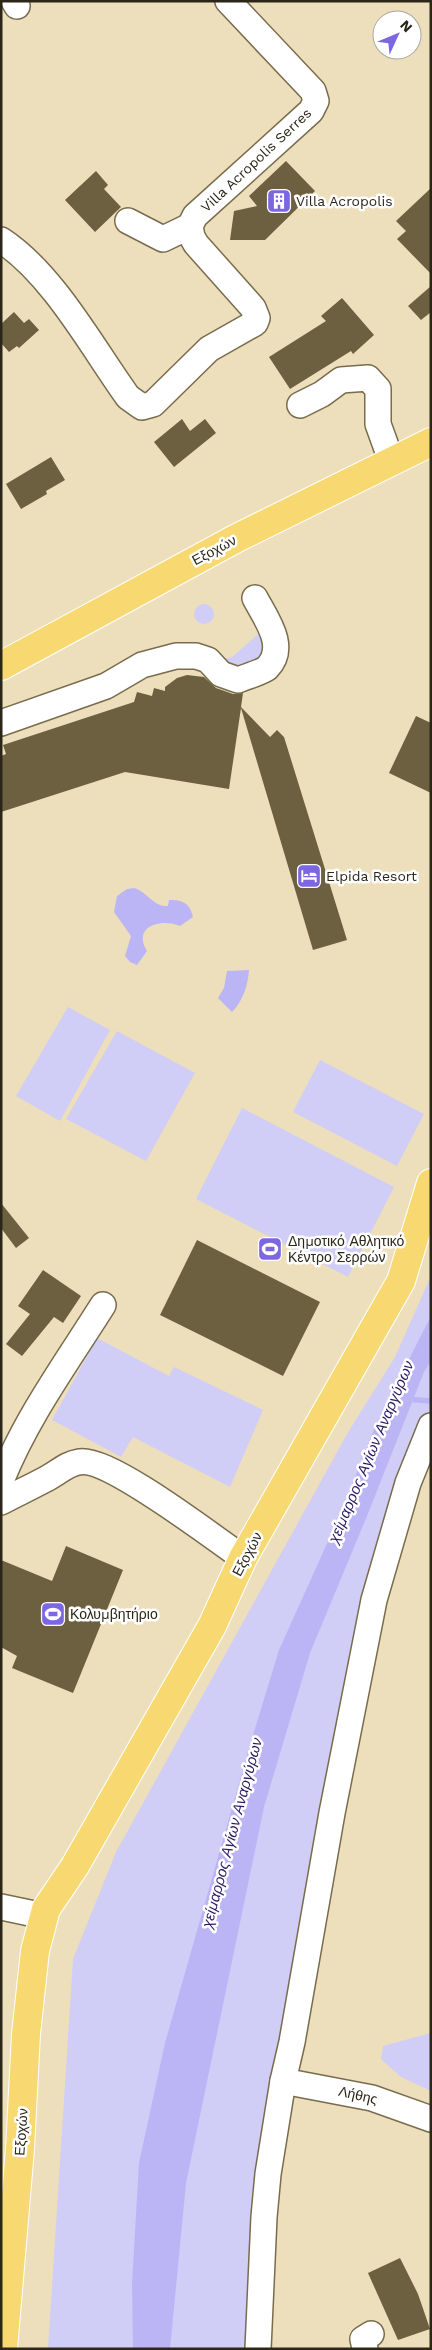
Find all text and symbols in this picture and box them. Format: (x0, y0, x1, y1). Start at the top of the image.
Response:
north arrow (372, 10, 422, 60)
text: N (397, 17, 416, 35)
street label: Villa Acropolis Serres (197, 105, 315, 215)
building icon: Villa Acropolis (266, 188, 292, 214)
place label: Villa Acropolis (296, 193, 393, 209)
street label: Εξοχών (189, 532, 239, 568)
hotel icon: Elpida Resort (296, 863, 322, 889)
place label: Elpida Resort (326, 868, 417, 884)
place label: Δημοτικό Αθλητικό Κέντρο Σερρών (288, 1233, 405, 1265)
sports icon: Δημοτικό Αθλητικό Κέντρο Σερρών (257, 1236, 283, 1262)
water label: χείμαρρος Αγίων Αναργύρων (324, 1358, 418, 1548)
street label: Εξοχών (229, 1529, 265, 1579)
sports icon: Κολυμβητήριο (40, 1601, 66, 1627)
place label: Κολυμβητήριο (70, 1606, 158, 1622)
water label: χείμαρρος Αγίων Αναργύρων (197, 1735, 266, 1932)
street label: Λήθης (337, 2083, 379, 2107)
street label: Εξοχών (11, 2108, 31, 2156)

